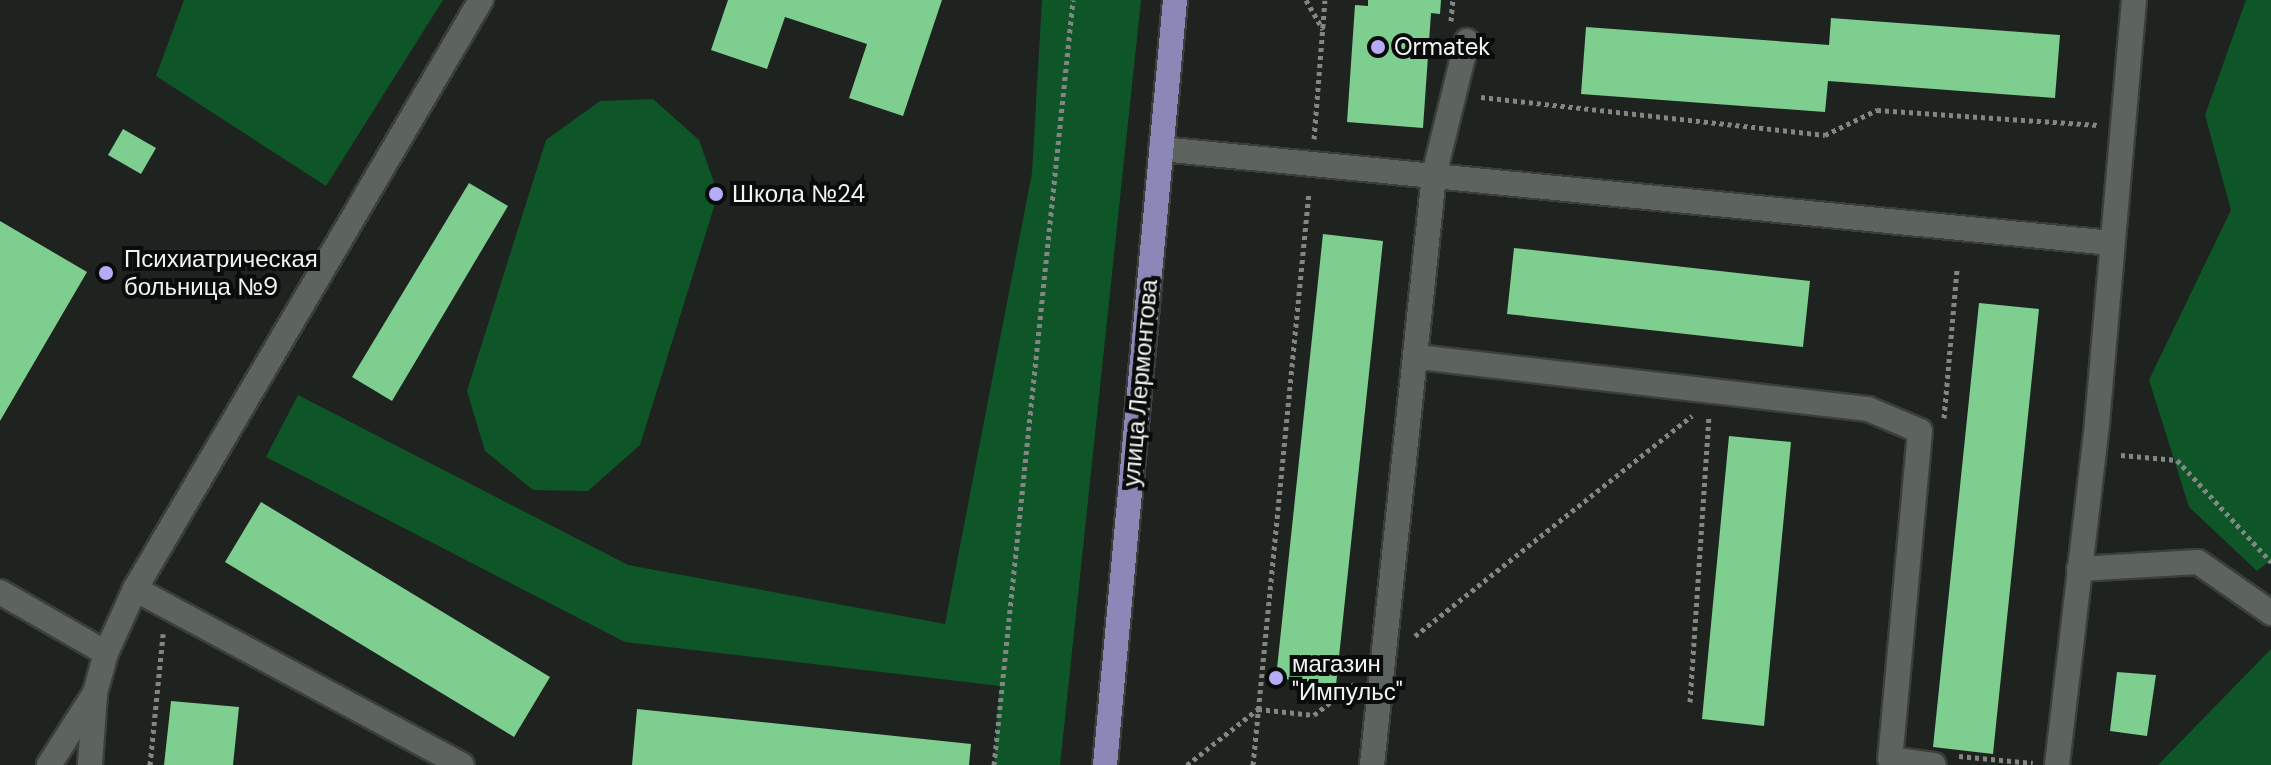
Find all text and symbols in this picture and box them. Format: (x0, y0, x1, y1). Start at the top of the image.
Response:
place label: Ormatek (1394, 33, 1490, 61)
marker: Ormatek (1369, 38, 1387, 56)
place label: Школа №24 (732, 180, 865, 208)
marker: Школа №24 (707, 185, 725, 203)
place label: Психиатрическая больница №9 (124, 245, 318, 301)
marker: Психиатрическая больница №9 (95, 262, 117, 284)
street label: улица Лермонтова (1117, 278, 1163, 488)
place label: магазин "Импульс" (1292, 650, 1403, 706)
marker: магазин "Импульс" (1267, 669, 1285, 687)

